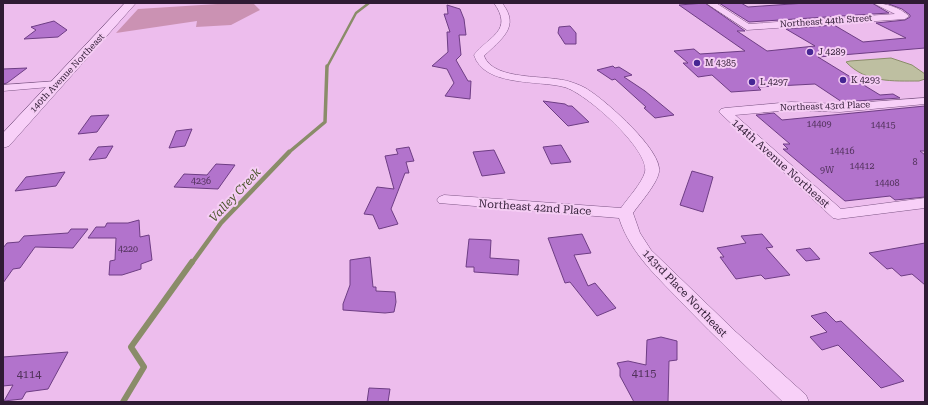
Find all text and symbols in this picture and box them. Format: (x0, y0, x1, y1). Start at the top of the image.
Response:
street label: Northeast 44th Street (779, 13, 873, 29)
street label: 140th Avenue Northeast (28, 31, 107, 115)
marker: J 4289 (805, 47, 815, 57)
place label: J 4289 (818, 47, 846, 57)
marker: M 4385 (692, 58, 702, 68)
place label: M 4385 (705, 58, 736, 68)
marker: K 4293 (838, 75, 848, 85)
place label: K 4293 (851, 75, 880, 85)
marker: L 4297 (747, 77, 757, 87)
place label: L 4297 (760, 77, 788, 87)
street label: Northeast 43rd Place (780, 99, 870, 113)
street label: 144th Avenue Northeast (729, 116, 832, 211)
house number: 14409 (806, 119, 832, 129)
house number: 14415 (870, 120, 896, 130)
house number: 14416 (829, 146, 855, 156)
house number: 8 (912, 157, 918, 167)
house number: 14412 (849, 161, 875, 171)
water label: Valley Creek (206, 165, 264, 225)
house number: 9W (820, 165, 835, 175)
house number: 4236 (191, 176, 211, 186)
house number: 14408 (874, 178, 900, 188)
street label: Northeast 42nd Place (478, 197, 592, 218)
house number: 4220 (118, 244, 138, 254)
street label: 143rd Place Northeast (639, 247, 730, 340)
house number: 4115 (632, 367, 656, 380)
house number: 4114 (17, 368, 42, 381)

